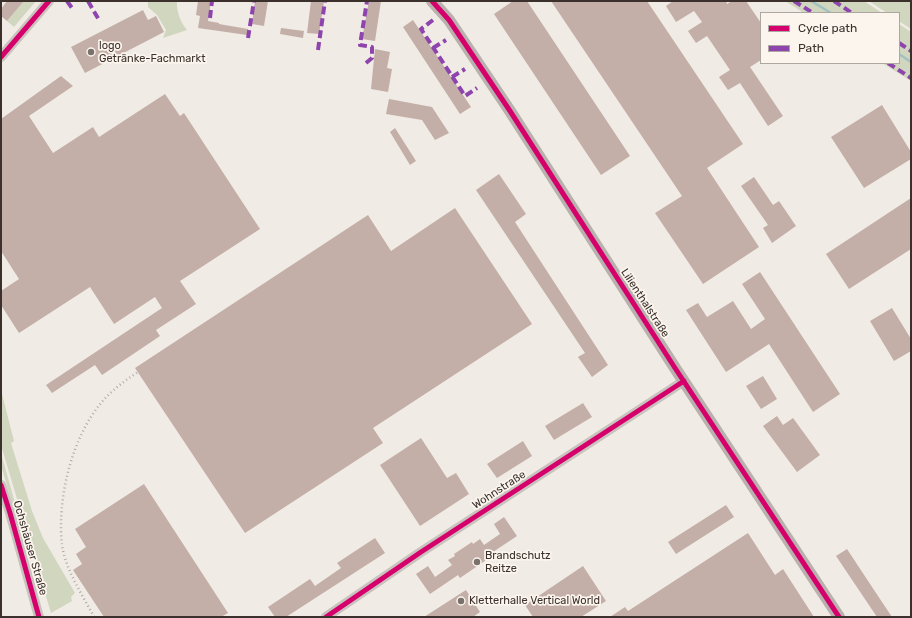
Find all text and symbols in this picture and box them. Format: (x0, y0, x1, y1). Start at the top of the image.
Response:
legend (760, 12, 900, 64)
text: Cycle path (798, 21, 857, 35)
place label: logo Getränke-Fachmarkt (99, 39, 206, 65)
text: Path (798, 41, 824, 55)
marker: logo Getränke-Fachmarkt (86, 47, 96, 57)
street label: Lilienthalstraße (618, 266, 672, 340)
street label: Wohnstraße (470, 468, 528, 512)
street label: Ochshäuser Straße (10, 499, 50, 597)
place label: Brandschutz Reitze (485, 549, 551, 575)
marker: Brandschutz Reitze (472, 557, 482, 567)
place label: Kletterhalle Vertical World (469, 594, 600, 608)
marker: Kletterhalle Vertical World (456, 596, 466, 606)

